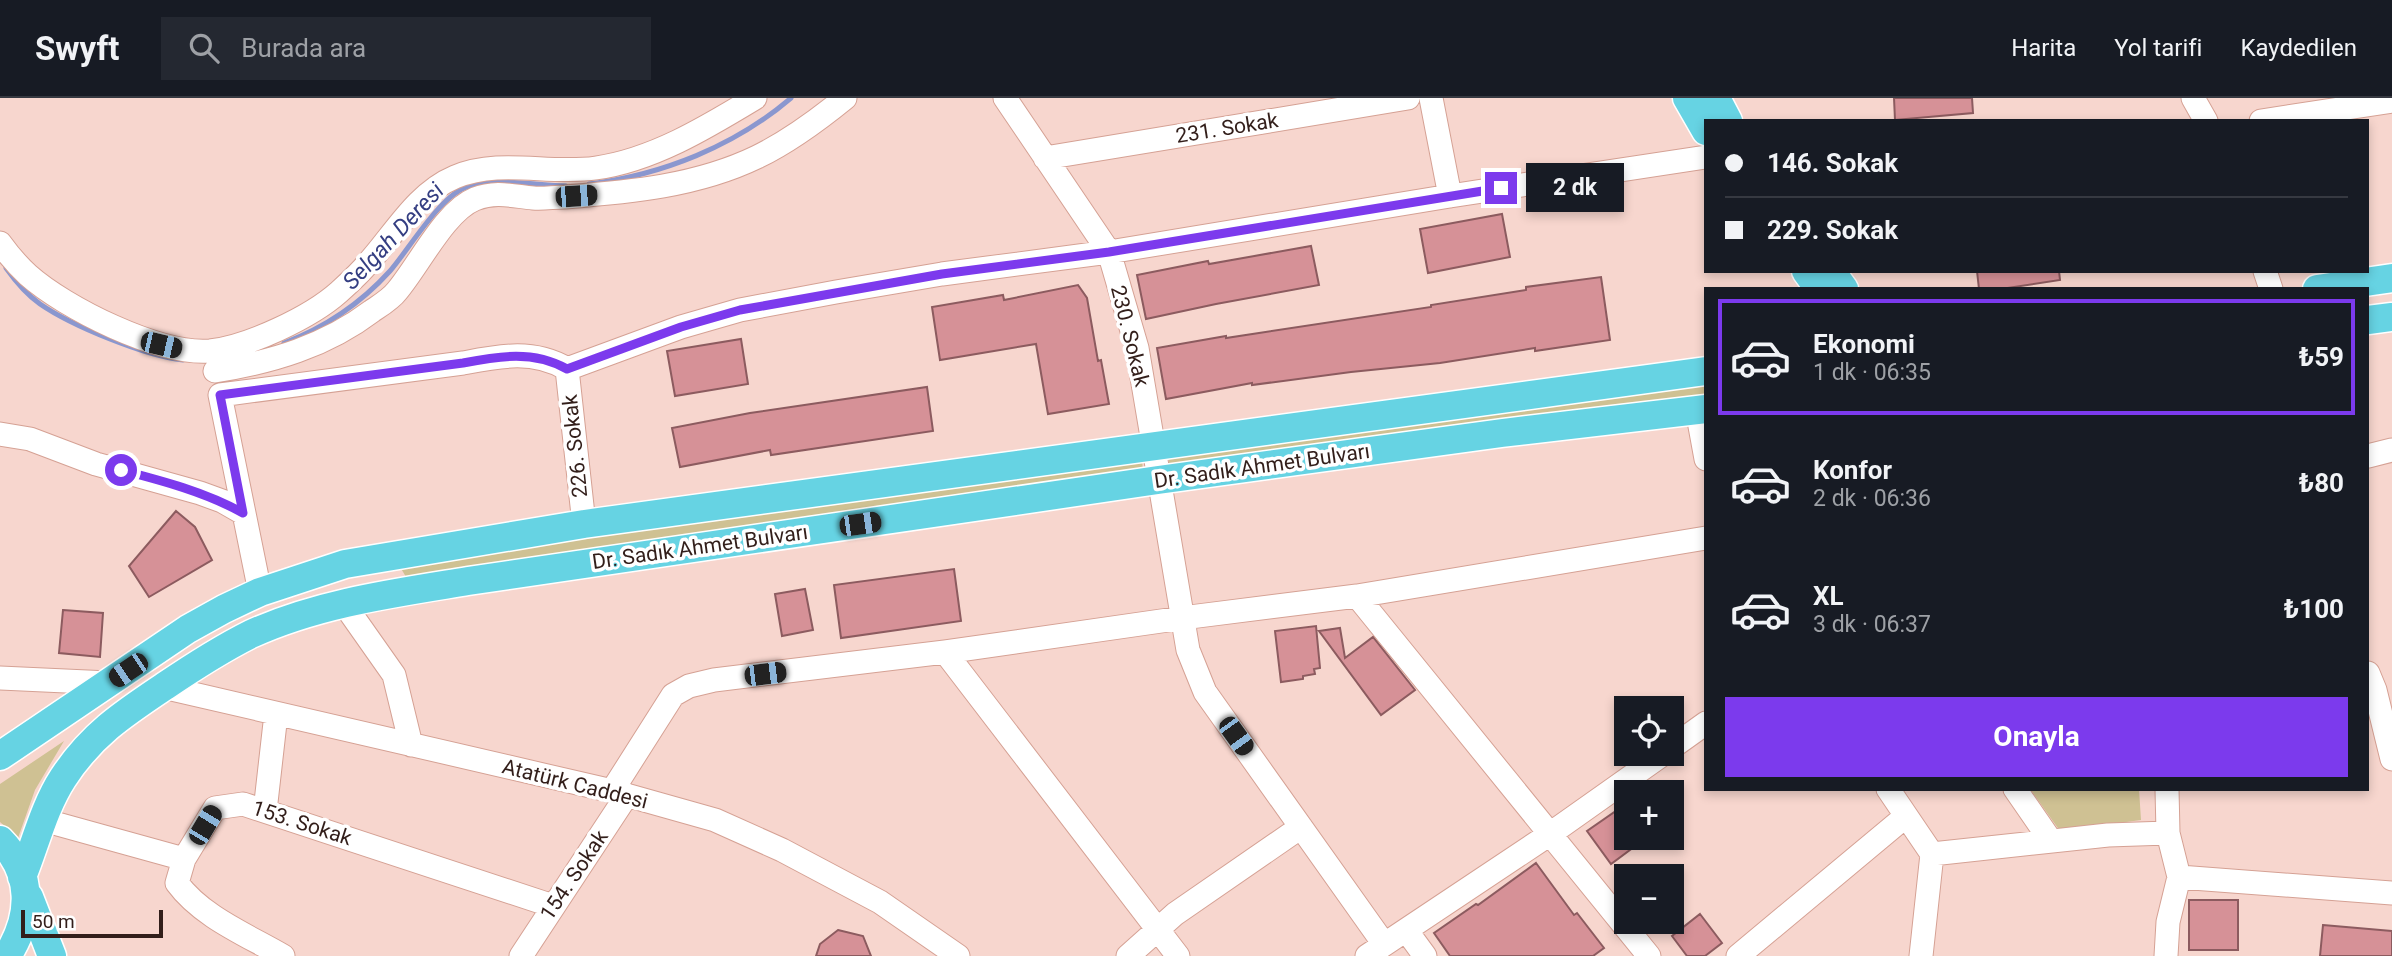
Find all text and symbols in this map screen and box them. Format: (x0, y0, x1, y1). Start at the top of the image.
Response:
search box (161, 17, 651, 80)
text: Swyft (35, 29, 119, 68)
icon: search (185, 29, 223, 67)
text: Burada ara (241, 33, 366, 63)
text: Harita (2011, 34, 2076, 62)
text: Yol tarifi (2114, 34, 2202, 62)
text: Kaydedilen (2240, 34, 2357, 62)
street label: 231. Sokak (1174, 108, 1280, 148)
text: 146. Sokak (1767, 148, 1898, 178)
callout: 2 dk (1526, 164, 1624, 212)
route end (1485, 172, 1517, 204)
text: 2 dk (1553, 174, 1597, 201)
water label: Selgah Deresi (337, 177, 450, 295)
car (555, 184, 598, 208)
text: 229. Sokak (1767, 215, 1898, 245)
street label: 230. Sokak (1106, 283, 1154, 389)
icon: car (1729, 326, 1792, 389)
text: Ekonomi (1813, 329, 1915, 359)
car (139, 330, 184, 360)
text: ₺59 (2299, 342, 2344, 372)
text: 1 dk · 06:35 (1813, 359, 1931, 386)
street label: 226. Sokak (558, 393, 592, 499)
street label: Dr. Sadık Ahmet Bulvarı (1153, 439, 1371, 493)
icon: car (1729, 452, 1792, 515)
route start (105, 454, 137, 486)
text: Konfor (1813, 455, 1892, 485)
text: ₺80 (2299, 468, 2344, 498)
text: 2 dk · 06:36 (1813, 485, 1931, 512)
car (838, 511, 883, 537)
street label: Dr. Sadık Ahmet Bulvarı (591, 520, 809, 574)
icon: car (1729, 578, 1792, 641)
text: XL (1813, 581, 1844, 611)
text: ₺100 (2284, 594, 2344, 624)
text: 3 dk · 06:37 (1813, 611, 1931, 638)
car (105, 650, 152, 690)
car (743, 661, 788, 687)
map controls (1614, 696, 1684, 934)
button: locate (1614, 696, 1684, 766)
button: Onayla (1725, 697, 2348, 777)
car (1216, 713, 1257, 759)
street label: Atatürk Caddesi (500, 754, 650, 814)
button: + (1614, 780, 1684, 850)
street label: 153. Sokak (249, 796, 355, 850)
car (186, 802, 225, 848)
street label: 154. Sokak (535, 825, 613, 925)
button: − (1614, 864, 1684, 934)
scale bar (21, 907, 163, 939)
text: 50 m (32, 910, 75, 933)

